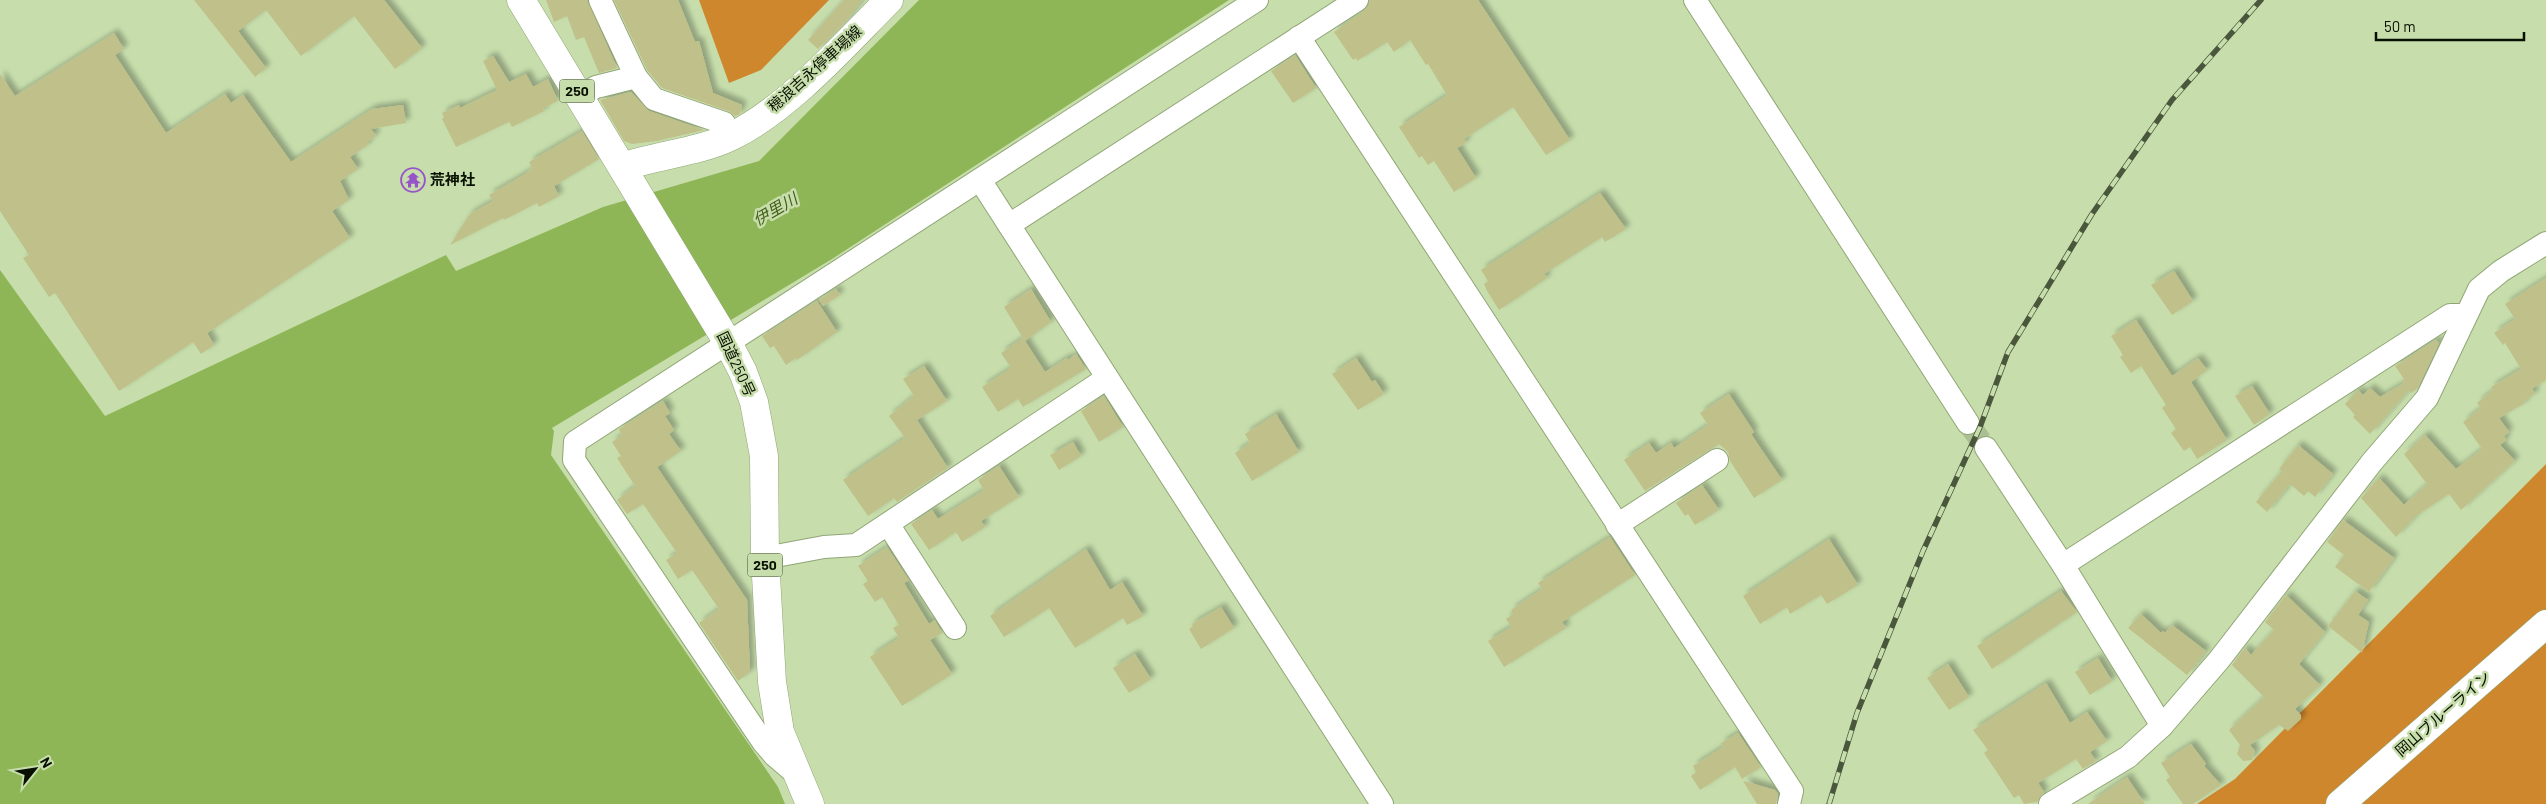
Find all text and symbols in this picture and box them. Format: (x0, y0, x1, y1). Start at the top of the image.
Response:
scale bar (2376, 10, 2524, 42)
text: 50 m (2384, 17, 2416, 35)
street label: 穂浪吉永停車場線 (764, 21, 865, 115)
road number: 250 (560, 80, 594, 102)
temple icon: 荒神社 (400, 167, 426, 193)
place label: 荒神社 (430, 170, 475, 188)
water label: 伊里川 (749, 187, 802, 229)
street label: 国道250号 (714, 328, 760, 399)
road number: 250 (748, 554, 782, 576)
street label: 岡山ブルーライン (2391, 667, 2494, 759)
north arrow (10, 744, 60, 794)
text: N (37, 754, 56, 771)

